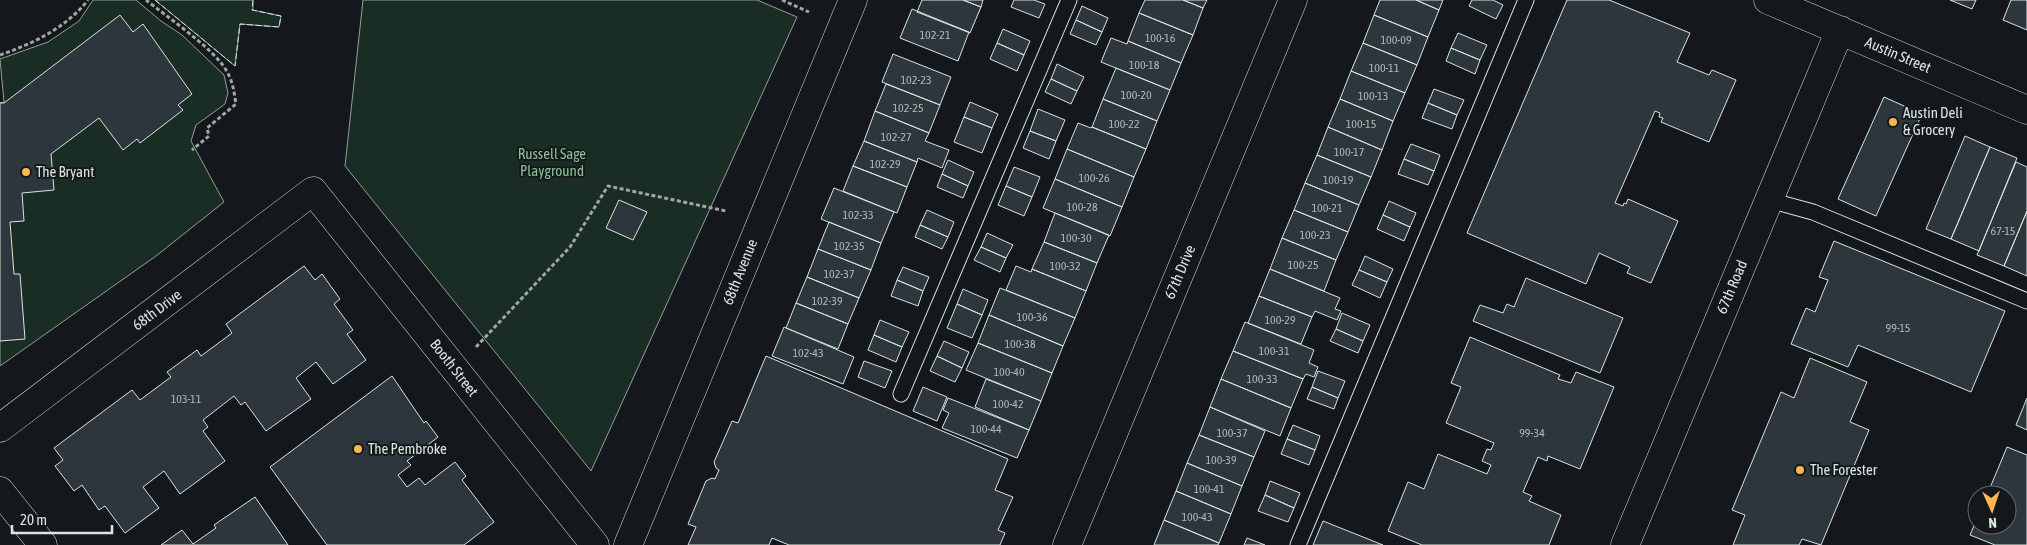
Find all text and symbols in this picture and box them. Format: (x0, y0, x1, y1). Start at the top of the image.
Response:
house number: 102-21 (919, 28, 951, 42)
house number: 100-16 (1145, 31, 1176, 45)
house number: 100-09 (1380, 33, 1412, 47)
street label: Austin Street (1863, 33, 1934, 76)
house number: 100-18 (1129, 58, 1160, 72)
house number: 100-11 (1369, 61, 1400, 75)
house number: 102-23 (900, 73, 932, 87)
house number: 100-20 (1120, 88, 1152, 102)
house number: 100-13 (1358, 89, 1388, 103)
house number: 102-25 (892, 101, 924, 115)
place label: Austin Deli & Grocery (1903, 104, 1963, 138)
marker: Austin Deli & Grocery (1887, 116, 1899, 128)
house number: 100-22 (1108, 117, 1140, 131)
house number: 100-15 (1346, 117, 1376, 131)
house number: 102-27 (880, 130, 912, 144)
park label: Russell Sage Playground (518, 145, 586, 179)
house number: 100-17 (1334, 145, 1365, 159)
house number: 102-29 (869, 157, 901, 171)
place label: The Bryant (36, 163, 95, 180)
marker: The Bryant (20, 166, 32, 178)
house number: 100-26 (1078, 171, 1110, 185)
house number: 100-19 (1323, 173, 1354, 187)
house number: 100-28 (1066, 200, 1098, 214)
house number: 100-21 (1311, 201, 1343, 215)
house number: 102-33 (842, 208, 874, 222)
house number: 67-15 (1991, 224, 2015, 238)
house number: 100-23 (1299, 228, 1331, 242)
house number: 100-30 (1060, 231, 1092, 245)
street label: 68th Avenue (719, 236, 760, 307)
house number: 102-35 (833, 239, 865, 253)
street label: 67th Drive (1161, 242, 1199, 301)
house number: 100-25 (1287, 258, 1319, 272)
street label: 67th Road (1713, 258, 1750, 316)
house number: 100-32 (1049, 259, 1081, 273)
house number: 102-37 (823, 267, 855, 281)
street label: 68th Drive (129, 286, 185, 334)
house number: 102-39 (811, 294, 843, 308)
house number: 100-36 (1016, 310, 1048, 324)
house number: 100-29 (1264, 313, 1296, 327)
house number: 99-15 (1886, 321, 1910, 335)
street label: Booth Street (427, 336, 482, 400)
house number: 100-38 (1004, 337, 1036, 351)
house number: 100-31 (1258, 344, 1290, 358)
house number: 102-43 (792, 346, 824, 360)
house number: 100-40 (993, 365, 1025, 379)
house number: 100-33 (1246, 372, 1278, 386)
house number: 103-11 (171, 392, 202, 406)
house number: 100-42 (992, 397, 1024, 411)
house number: 100-44 (970, 422, 1002, 436)
house number: 100-37 (1216, 426, 1248, 440)
house number: 99-34 (1519, 426, 1545, 440)
place label: The Pembroke (368, 440, 447, 457)
marker: The Pembroke (352, 443, 364, 455)
house number: 100-39 (1205, 453, 1237, 467)
place label: The Forester (1810, 461, 1878, 478)
marker: The Forester (1794, 464, 1806, 476)
house number: 100-41 (1193, 482, 1225, 496)
north arrow (1967, 485, 2017, 535)
scale bar (12, 502, 112, 534)
house number: 100-43 (1181, 510, 1213, 524)
text: 20 m (20, 511, 47, 528)
text: N (1988, 515, 1997, 531)

